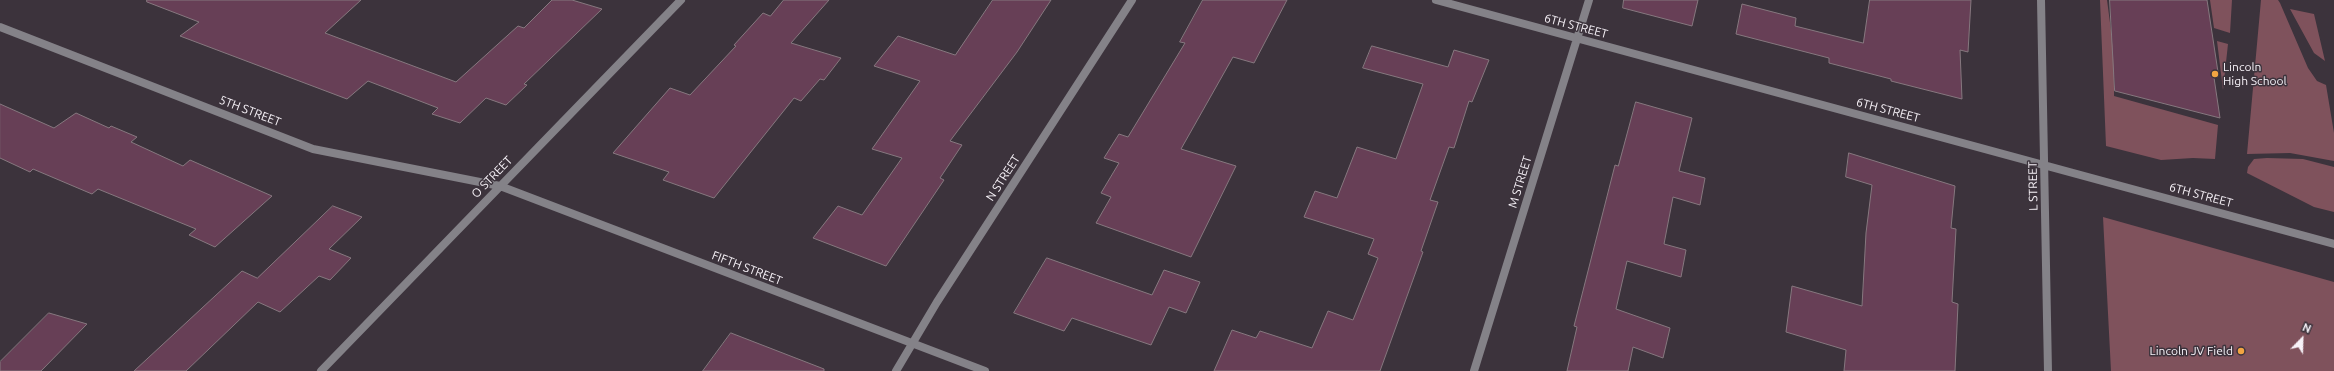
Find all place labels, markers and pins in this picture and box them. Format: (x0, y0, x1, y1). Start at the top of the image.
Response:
place label: Lincoln High School (2223, 60, 2287, 88)
marker: Lincoln High School (2210, 69, 2220, 79)
place label: Lincoln JV Field (2150, 344, 2233, 358)
marker: Lincoln JV Field (2236, 346, 2246, 356)

